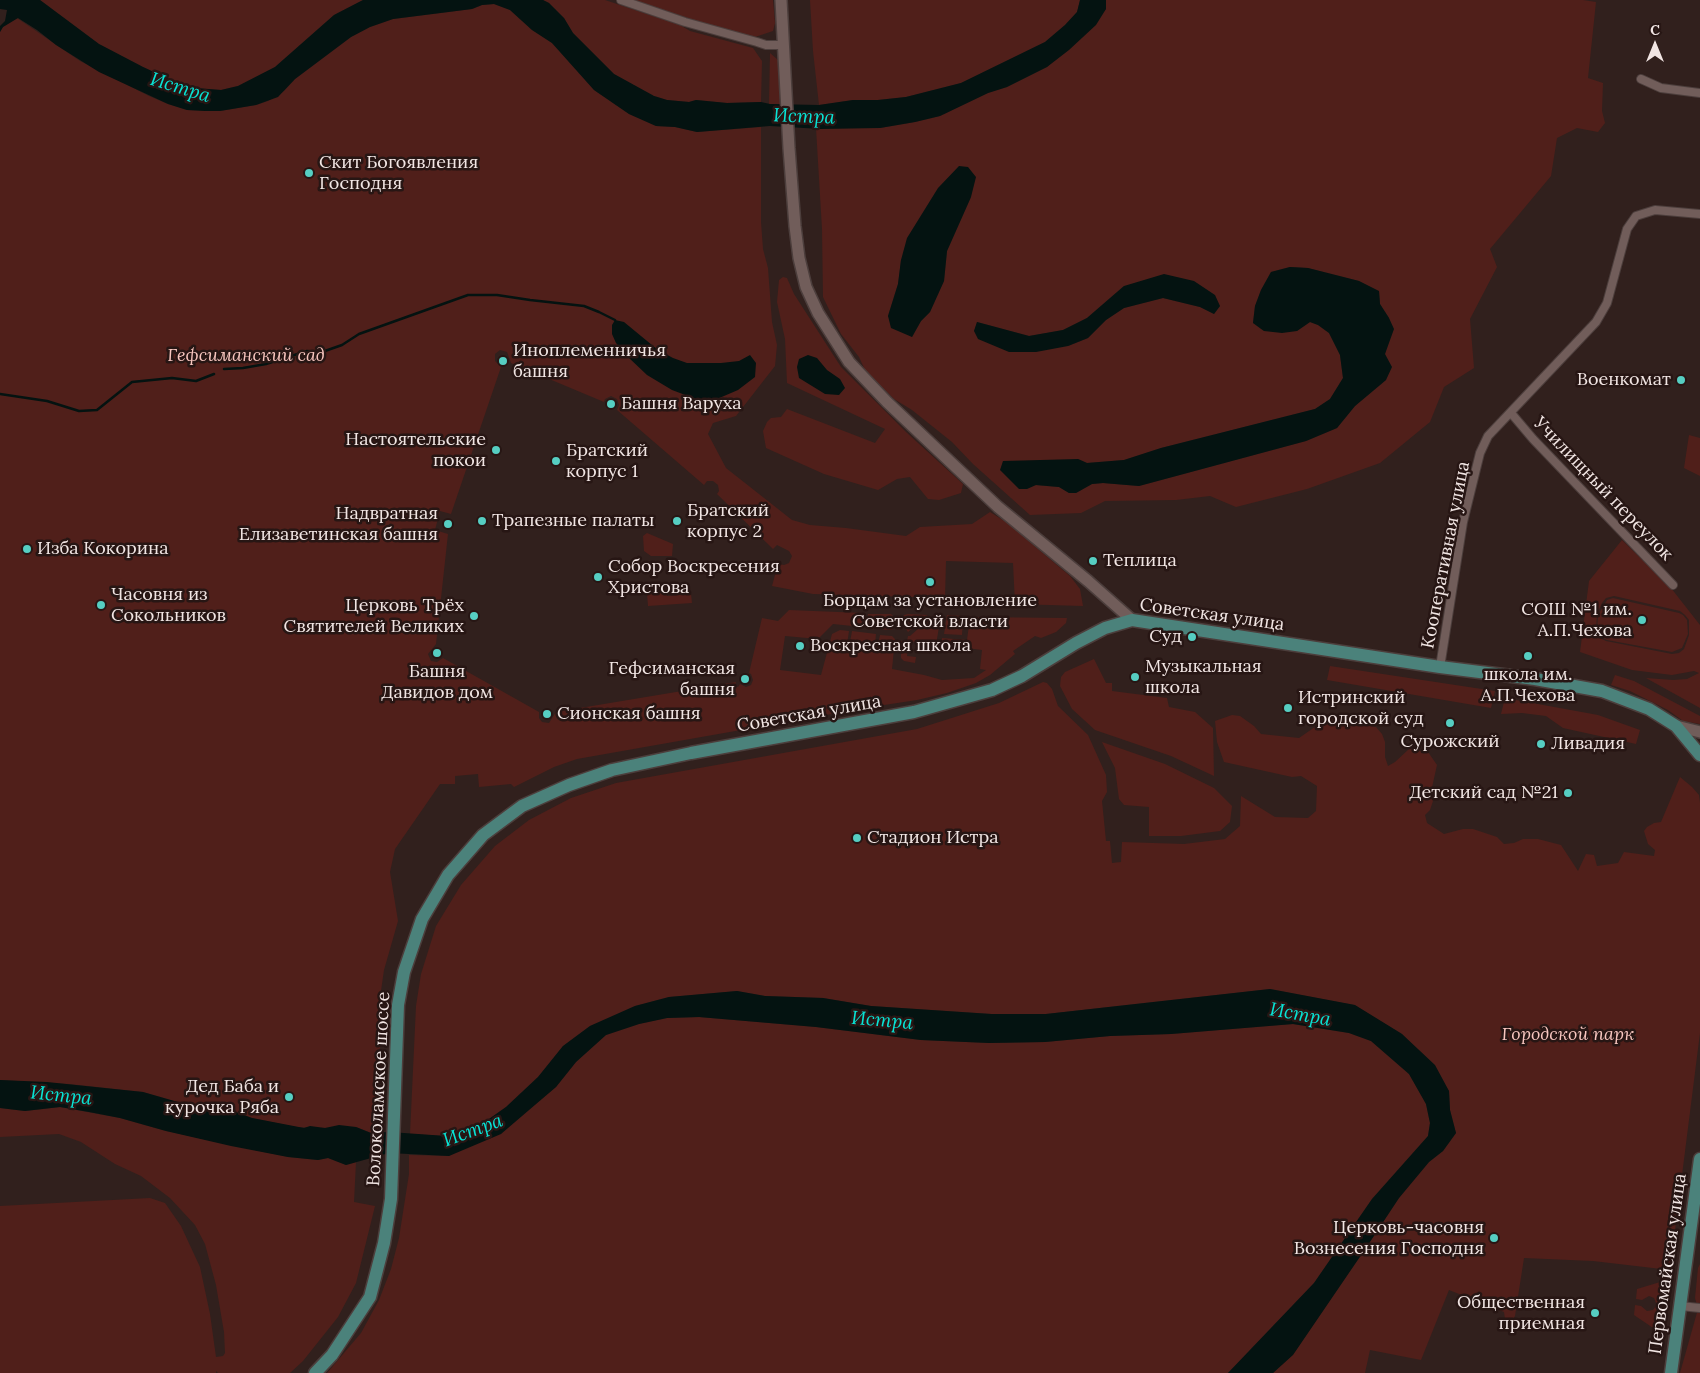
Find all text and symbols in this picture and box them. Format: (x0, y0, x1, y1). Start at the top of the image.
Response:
north arrow (1630, 20, 1680, 70)
text: С (1650, 21, 1660, 39)
water label: Истра (147, 68, 213, 108)
water label: Истра (773, 105, 835, 129)
place label: Скит Богоявления Господня (319, 152, 478, 194)
marker: Скит Богоявления Господня (303, 167, 315, 179)
place label: Иноплеменничья башня (513, 340, 666, 382)
park label: Гефсиманский сад (167, 345, 325, 367)
marker: Иноплеменничья башня (497, 355, 509, 367)
place label: Военкомат (1577, 369, 1671, 391)
marker: Военкомат (1675, 374, 1687, 386)
place label: Башня Варуха (621, 393, 742, 415)
marker: Башня Варуха (605, 398, 617, 410)
street label: Училищный переулок (1529, 413, 1677, 565)
place label: Настоятельские покои (345, 429, 486, 472)
place label: Братский корпус 1 (566, 440, 648, 482)
marker: Настоятельские покои (490, 444, 502, 456)
marker: Братский корпус 1 (550, 455, 562, 467)
street label: Кооперативная улица (1417, 460, 1475, 650)
place label: Братский корпус 2 (687, 500, 769, 542)
place label: Надвратная Елизаветинская башня (239, 503, 438, 546)
place label: Трапезные палаты (492, 510, 654, 532)
marker: Трапезные палаты (476, 515, 488, 527)
marker: Братский корпус 2 (671, 515, 683, 527)
marker: Надвратная Елизаветинская башня (442, 518, 454, 530)
place label: Изба Кокорина (37, 538, 168, 560)
marker: Изба Кокорина (21, 543, 33, 555)
place label: Теплица (1103, 550, 1177, 572)
marker: Теплица (1087, 555, 1099, 567)
place label: Собор Воскресения Христова (608, 556, 780, 598)
marker: Собор Воскресения Христова (592, 571, 604, 583)
marker: Борцам за установление Советской власти (924, 576, 936, 588)
place label: Часовня из Сокольников (111, 584, 226, 626)
place label: Борцам за установление Советской власти (823, 590, 1037, 632)
street label: Советская улица (1138, 594, 1286, 636)
place label: Церковь Трёх Святителей Великих (284, 595, 464, 638)
marker: Часовня из Сокольников (95, 599, 107, 611)
place label: СОШ №1 им. А.П.Чехова (1521, 599, 1632, 642)
marker: Церковь Трёх Святителей Великих (468, 610, 480, 622)
marker: СОШ №1 им. А.П.Чехова (1636, 614, 1648, 626)
place label: Суд (1149, 626, 1182, 648)
marker: Суд (1186, 631, 1198, 643)
place label: Воскресная школа (810, 635, 971, 657)
marker: Воскресная школа (794, 640, 806, 652)
marker: Башня Давидов дом (431, 647, 443, 659)
marker: школа им. А.П.Чехова (1522, 650, 1534, 662)
place label: Музыкальная школа (1145, 656, 1262, 699)
place label: Гефсиманская башня (608, 658, 735, 701)
place label: Башня Давидов дом (381, 661, 493, 704)
place label: школа им. А.П.Чехова (1481, 664, 1575, 706)
marker: Музыкальная школа (1129, 671, 1141, 683)
marker: Гефсиманская башня (739, 673, 751, 685)
place label: Истринский городской суд (1298, 687, 1424, 730)
street label: Советская улица (735, 691, 883, 737)
marker: Истринский городской суд (1282, 702, 1294, 714)
place label: Сионская башня (557, 703, 701, 725)
marker: Сионская башня (541, 708, 553, 720)
marker: Сурожский (1444, 717, 1456, 729)
place label: Сурожский (1400, 731, 1500, 753)
place label: Ливадия (1551, 733, 1625, 755)
marker: Ливадия (1535, 738, 1547, 750)
place label: Детский сад №21 (1409, 782, 1558, 804)
marker: Детский сад №21 (1562, 787, 1574, 799)
place label: Стадион Истра (867, 827, 999, 849)
marker: Стадион Истра (851, 832, 863, 844)
street label: Волоколамское шоссе (363, 991, 395, 1187)
water label: Истра (1268, 998, 1332, 1032)
water label: Истра (850, 1007, 914, 1035)
park label: Городской парк (1502, 1024, 1634, 1046)
place label: Дед Баба и курочка Ряба (165, 1076, 279, 1118)
water label: Истра (29, 1081, 93, 1111)
marker: Дед Баба и курочка Ряба (283, 1091, 295, 1103)
water label: Истра (440, 1110, 506, 1152)
street label: Первомайская улица (1645, 1172, 1691, 1356)
place label: Церковь-часовня Вознесения Господня (1294, 1217, 1484, 1260)
marker: Церковь-часовня Вознесения Господня (1488, 1232, 1500, 1244)
place label: Общественная приемная (1457, 1292, 1585, 1335)
marker: Общественная приемная (1589, 1307, 1601, 1319)

